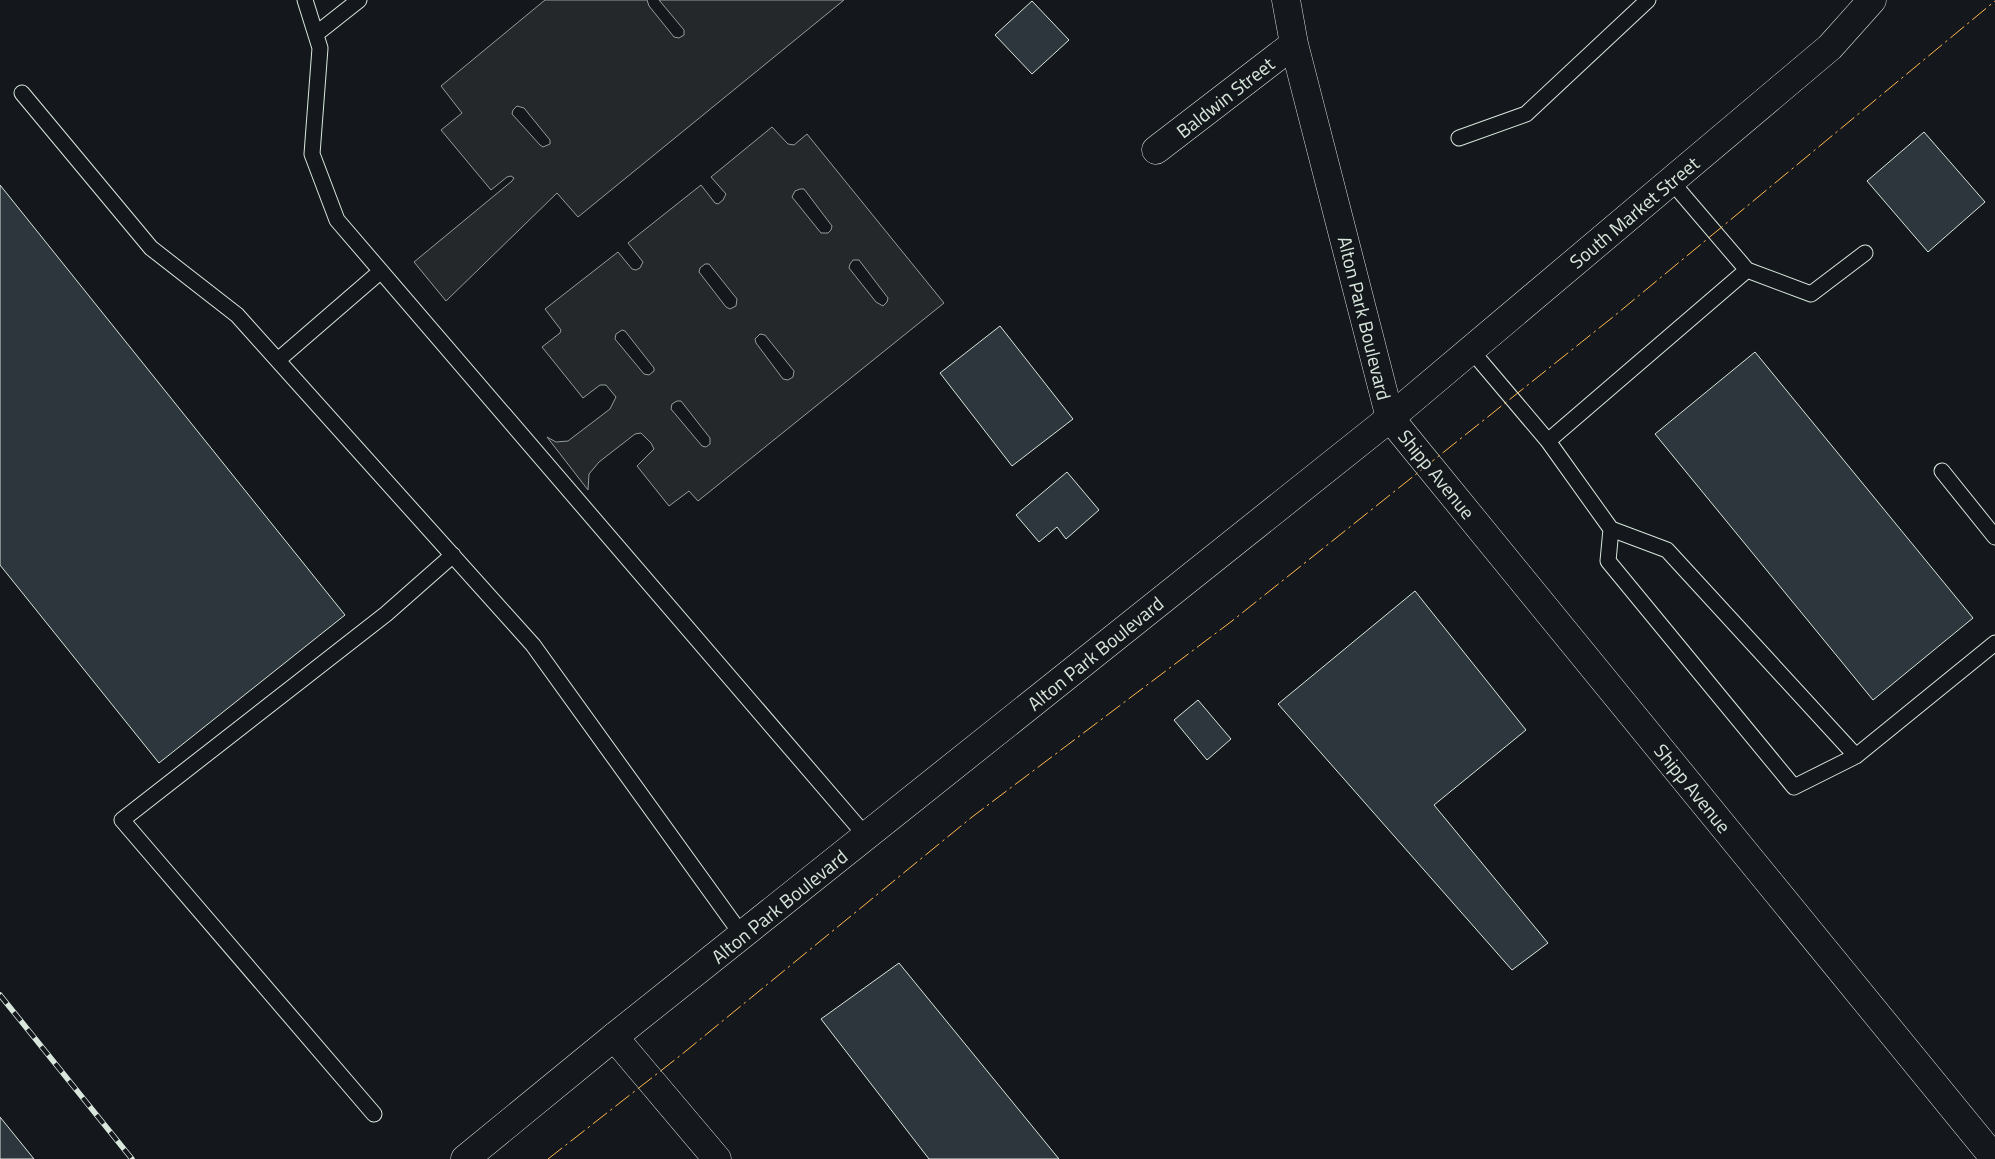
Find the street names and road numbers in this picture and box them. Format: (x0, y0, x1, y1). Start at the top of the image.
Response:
street label: Baldwin Street (1170, 49, 1281, 145)
street label: South Market Street (1563, 149, 1706, 275)
street label: Alton Park Boulevard (1331, 233, 1399, 403)
street label: Shipp Avenue (1392, 423, 1482, 525)
street label: Alton Park Boulevard (1021, 589, 1169, 717)
street label: Shipp Avenue (1648, 737, 1738, 839)
street label: Alton Park Boulevard (705, 842, 853, 970)

